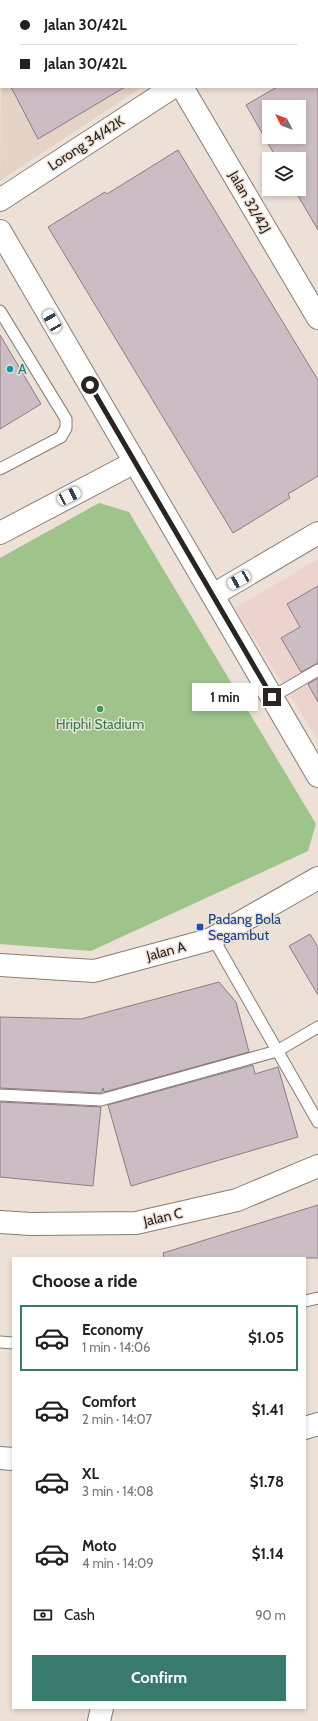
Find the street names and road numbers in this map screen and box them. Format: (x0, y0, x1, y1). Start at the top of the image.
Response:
street label: Lorong 34/42K (44, 112, 128, 174)
street label: Jalan 32/42J (224, 167, 275, 236)
street label: Jalan A (143, 937, 188, 965)
street label: Jalan C (141, 1204, 185, 1230)

